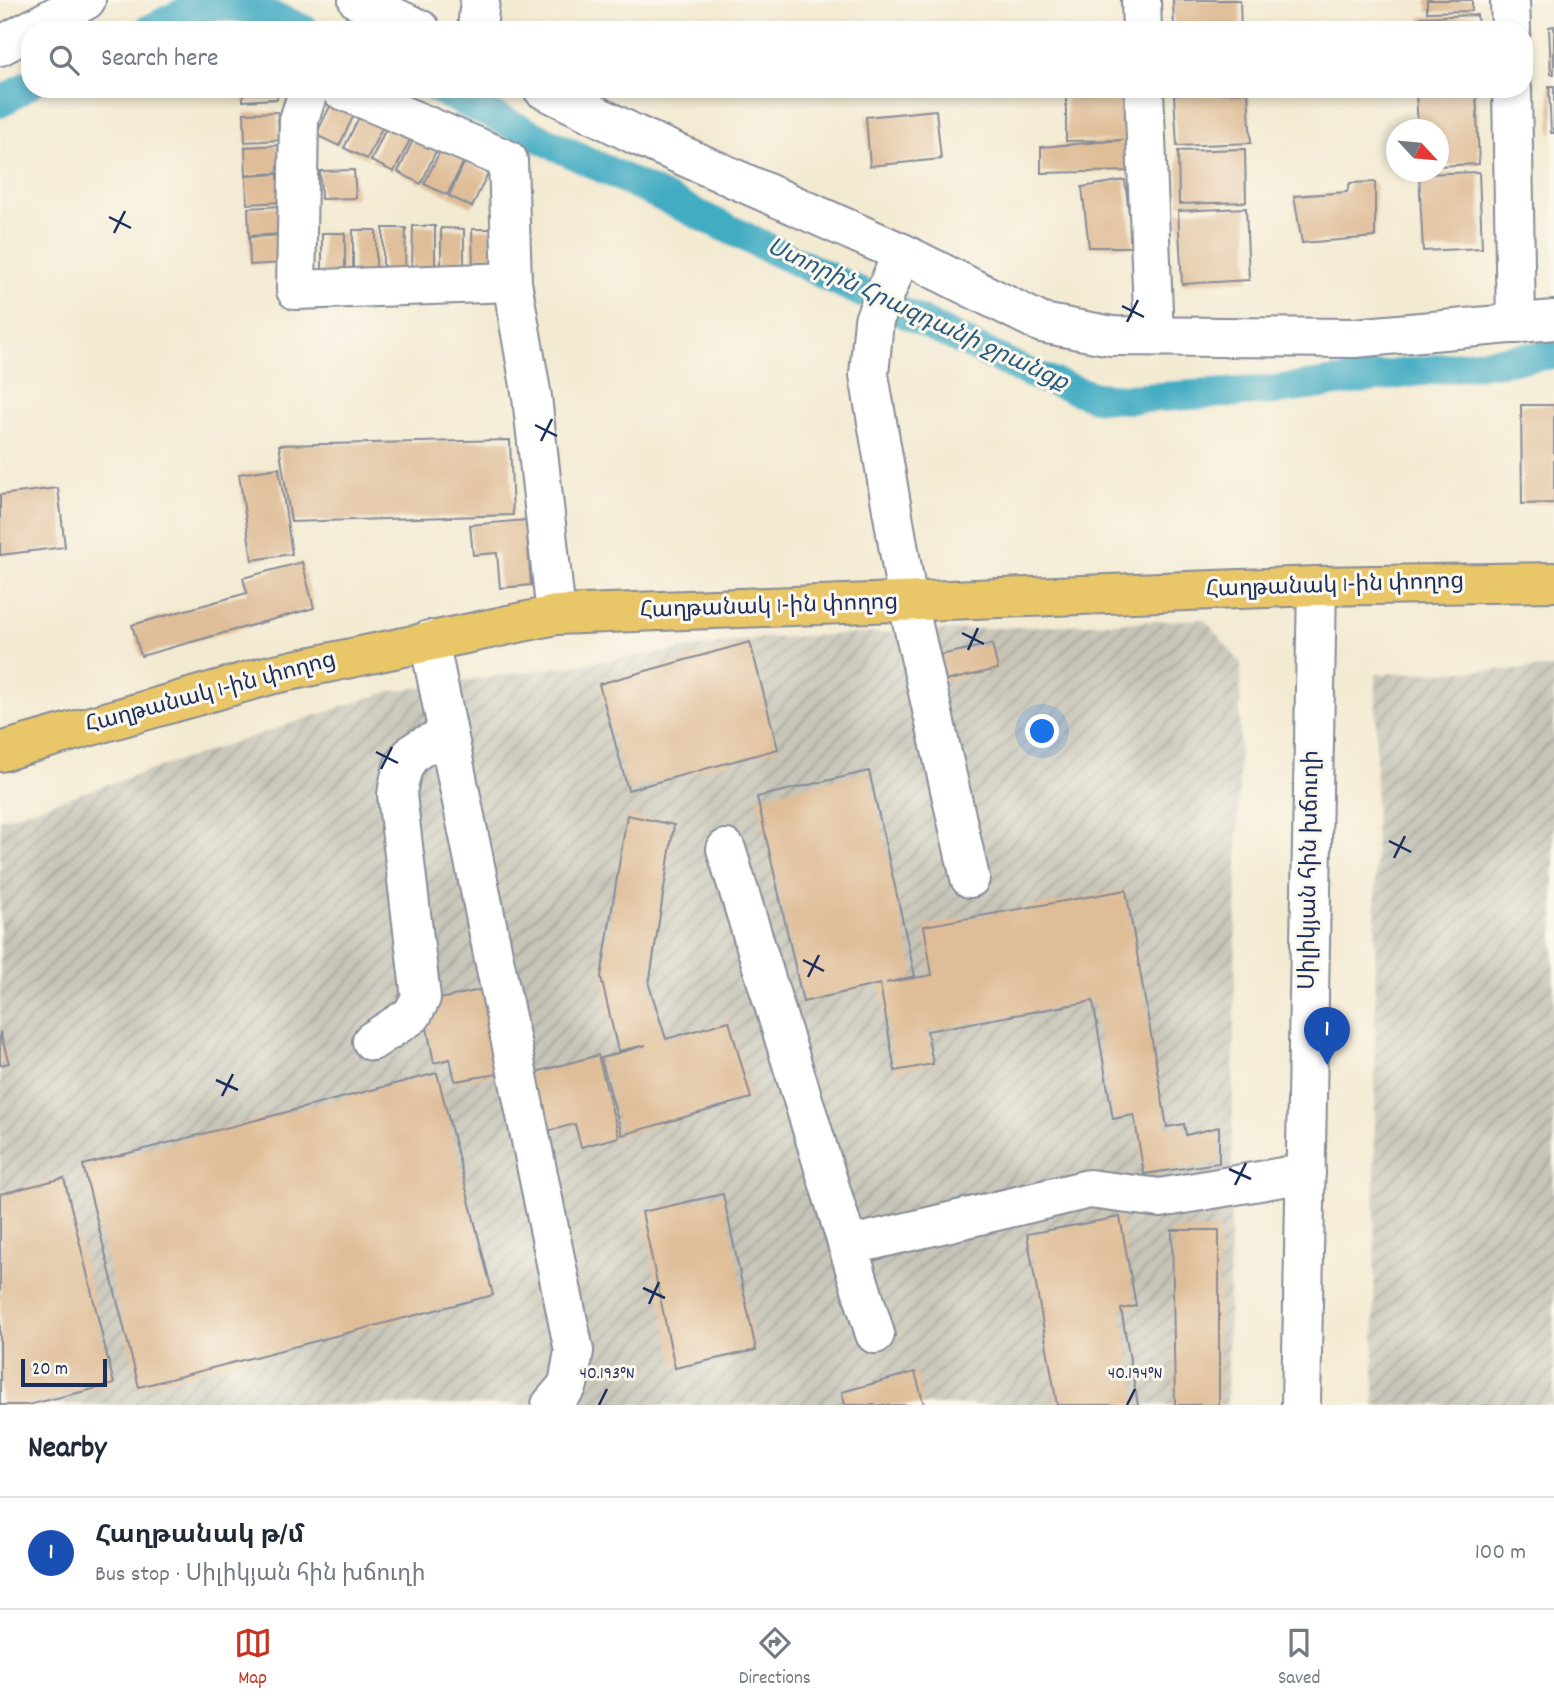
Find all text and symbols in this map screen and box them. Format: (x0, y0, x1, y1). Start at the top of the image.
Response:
search box (21, 21, 1533, 98)
icon: search (45, 41, 83, 79)
text: Search here (101, 41, 219, 78)
north arrow (1386, 119, 1449, 182)
water label: Ստորին Հրազդանի ջրանցք (761, 231, 1075, 402)
street label: Հաղթանակ 1-ին փողոց (1205, 566, 1465, 608)
street label: Հաղթանակ 1-ին փողոց (639, 587, 899, 629)
street label: Հաղթանակ 1-ին փողոց (82, 645, 340, 743)
your location (1025, 714, 1059, 748)
street label: Սիլիկյան հին խճուղի (1292, 750, 1330, 990)
pin: 1 (1304, 1007, 1350, 1065)
scale bar (21, 1356, 107, 1388)
text: 20 m (32, 1357, 68, 1384)
text: 40.193°N (579, 1362, 635, 1387)
text: 40.194°N (1108, 1362, 1162, 1387)
text: Nearby (28, 1429, 106, 1472)
text: Հաղթանակ թ/մ (95, 1518, 304, 1555)
text: 1 (48, 1537, 54, 1570)
text: 100 m (1475, 1537, 1526, 1570)
text: Bus stop · Սիլիկյան հին խճուղի (95, 1559, 425, 1592)
tab: Map (234, 1624, 272, 1693)
tab: Directions (739, 1624, 811, 1693)
tab: Saved (1278, 1624, 1320, 1693)

